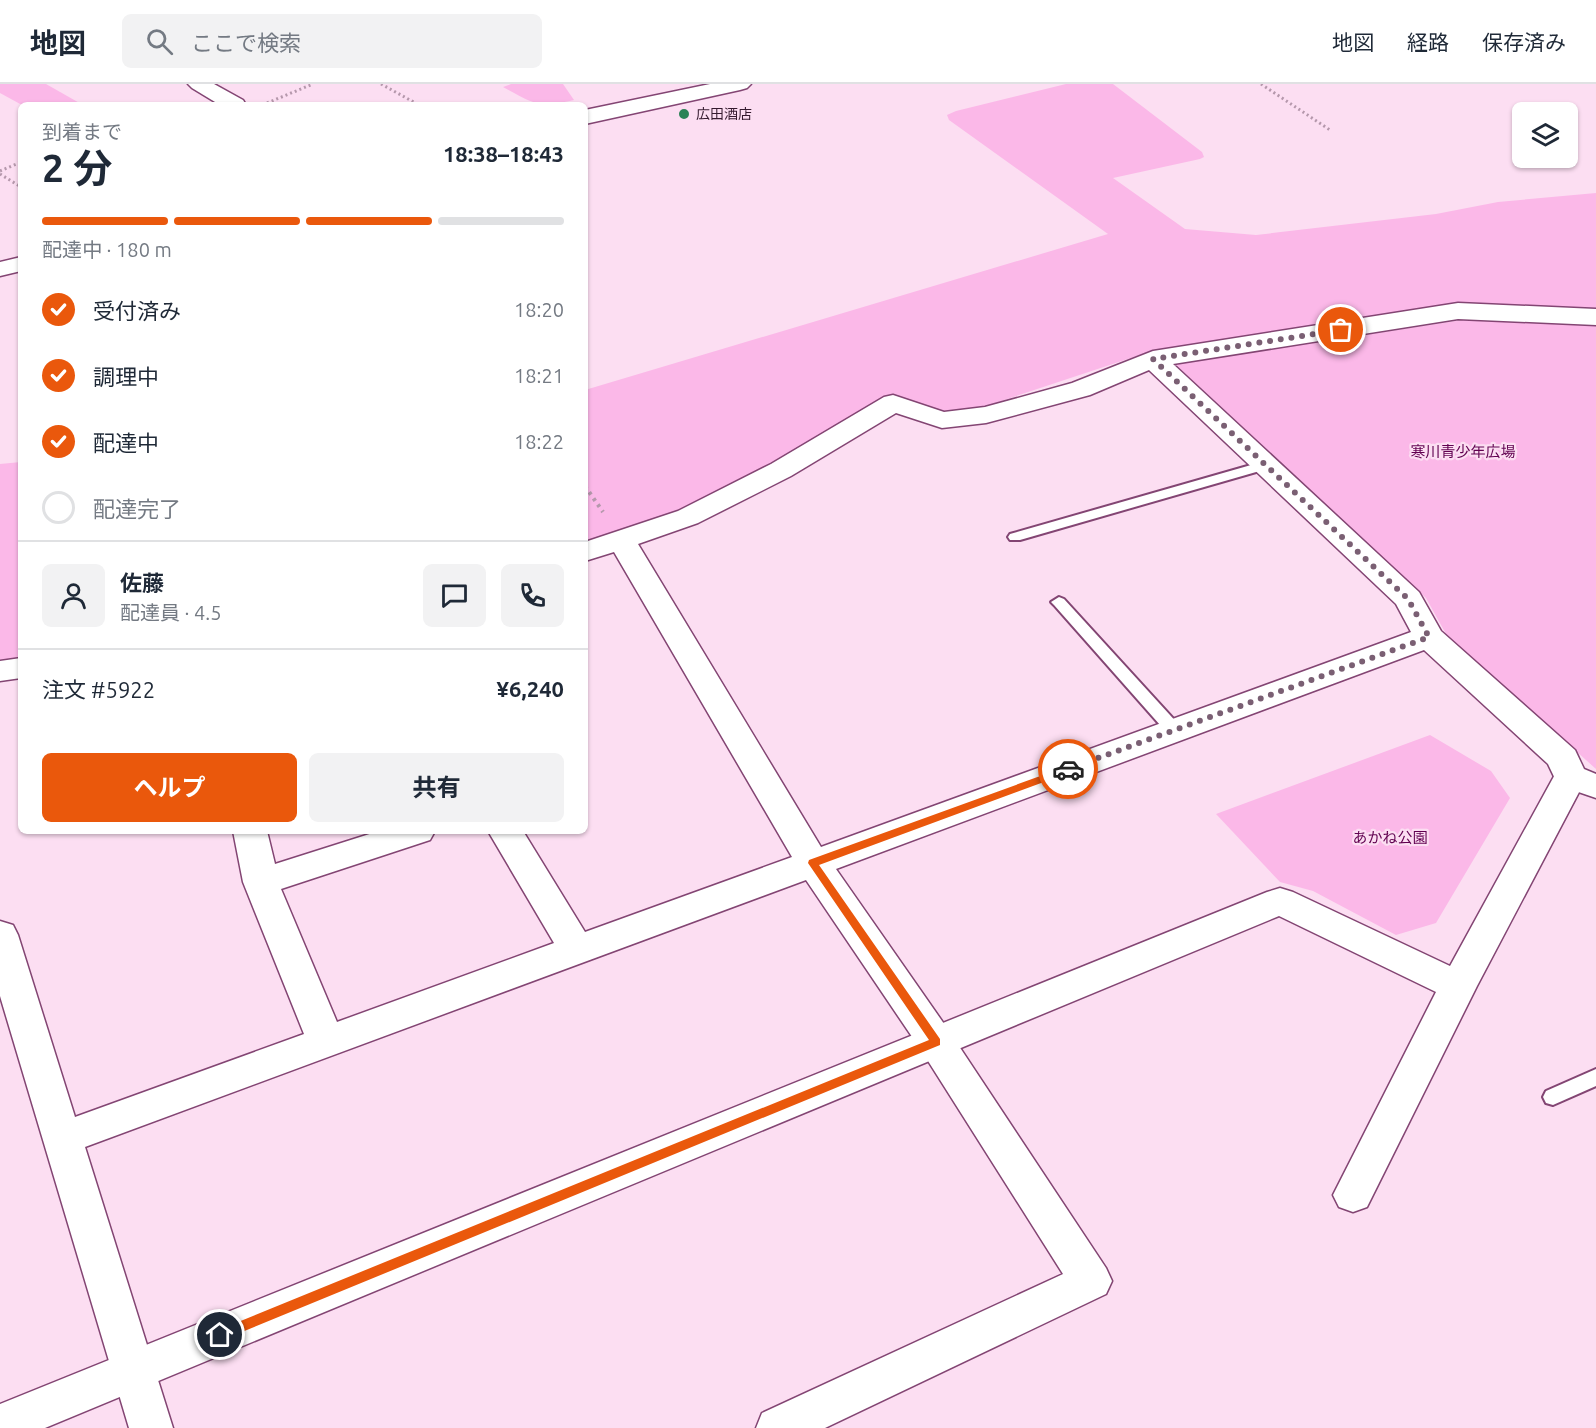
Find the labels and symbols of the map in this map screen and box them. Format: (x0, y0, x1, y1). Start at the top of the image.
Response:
place label: 広田酒店 (696, 106, 752, 122)
marker: 広田酒店 (677, 107, 691, 121)
pin (1315, 304, 1366, 355)
park label: 寒川青少年広場 (1410, 443, 1516, 460)
courier (1038, 739, 1098, 799)
park label: あかね公園 (1352, 829, 1428, 846)
pin (194, 1309, 245, 1360)

